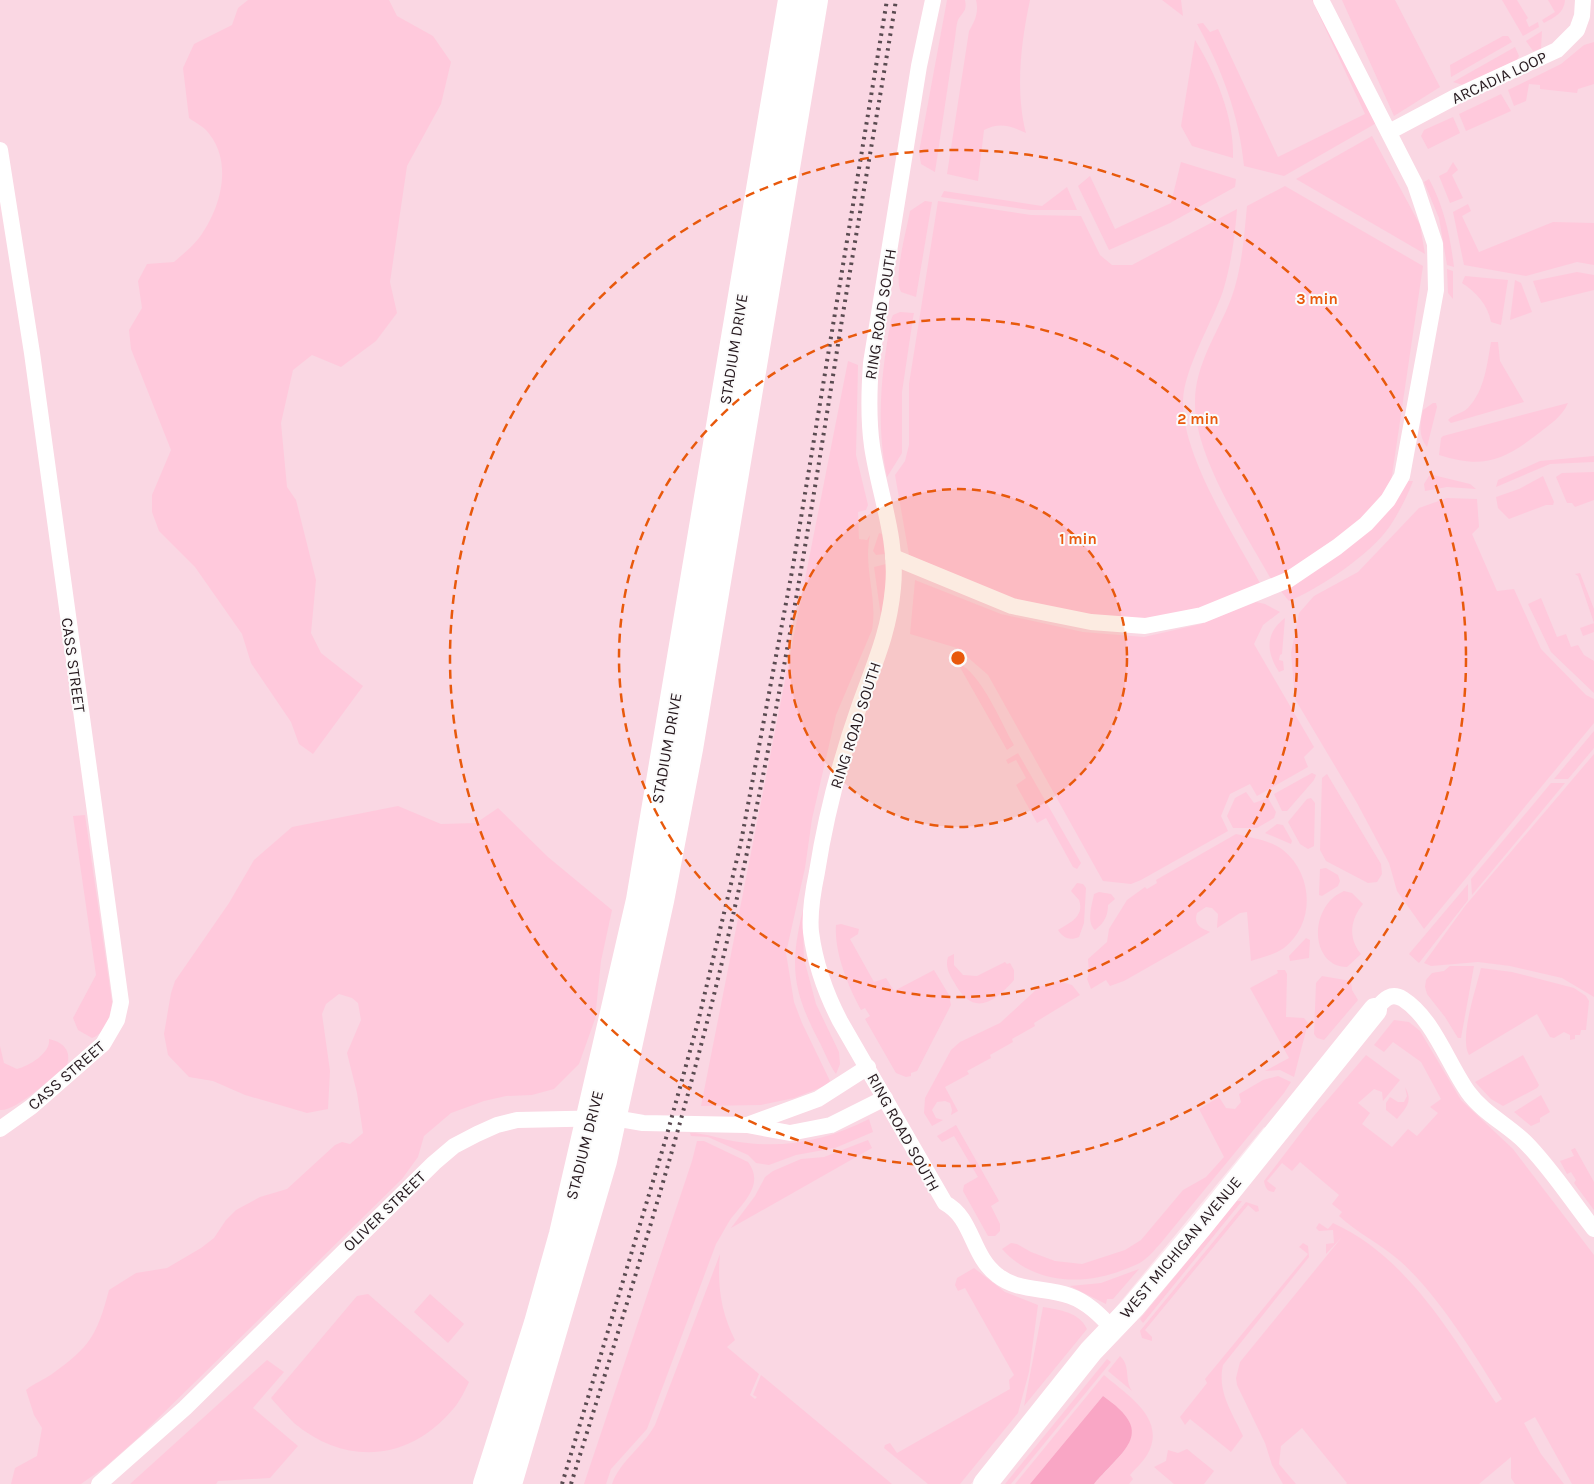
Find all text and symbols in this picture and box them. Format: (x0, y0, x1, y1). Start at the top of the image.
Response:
street label: ARCADIA LOOP (1449, 47, 1550, 108)
street label: RING ROAD SOUTH (861, 247, 900, 381)
text: 3 min (1296, 290, 1338, 308)
street label: STADIUM DRIVE (715, 292, 752, 406)
text: 2 min (1177, 410, 1219, 428)
text: 1 min (1059, 530, 1097, 548)
street label: CASS STREET (57, 616, 90, 714)
centre of rings (949, 649, 967, 667)
street label: RING ROAD SOUTH (826, 659, 885, 791)
street label: STADIUM DRIVE (647, 691, 686, 805)
street label: CASS STREET (24, 1037, 109, 1114)
street label: RING ROAD SOUTH (863, 1070, 944, 1195)
street label: STADIUM DRIVE (562, 1089, 607, 1202)
street label: OLIVER STREET (339, 1167, 430, 1255)
street label: WEST MICHIGAN AVENUE (1116, 1173, 1245, 1322)

